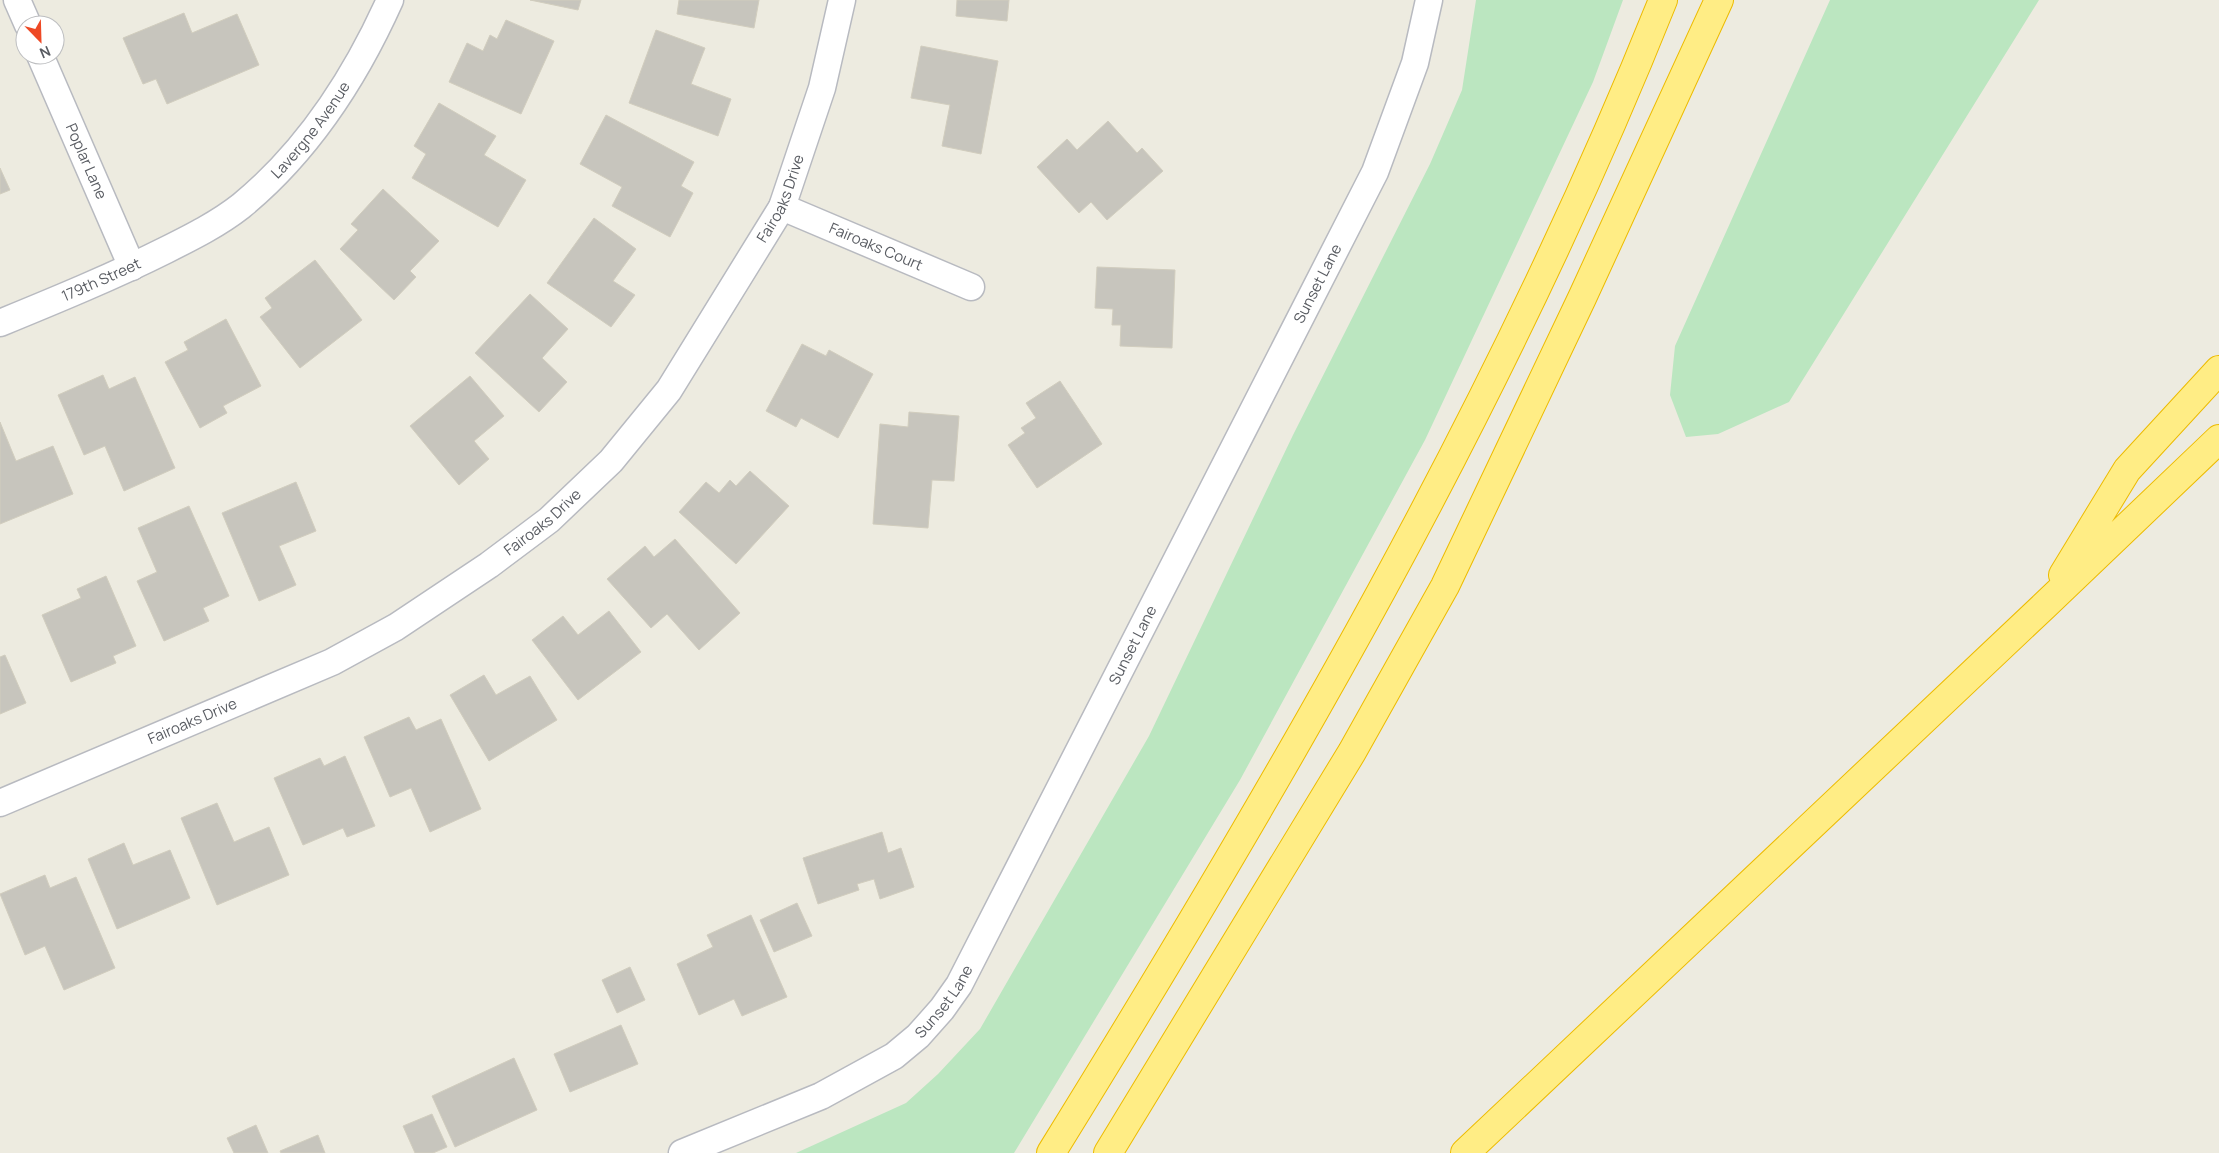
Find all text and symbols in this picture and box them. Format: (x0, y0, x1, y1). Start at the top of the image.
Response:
north arrow (15, 15, 65, 65)
text: N (37, 42, 54, 63)
street label: Lavergne Avenue (266, 77, 355, 183)
street label: Poplar Lane (61, 120, 112, 203)
street label: Fairoaks Drive (752, 151, 809, 246)
street label: Fairoaks Court (826, 217, 926, 275)
street label: Sunset Lane (1288, 240, 1347, 327)
street label: 179th Street (58, 253, 144, 306)
street label: Fairoaks Drive (499, 484, 586, 560)
street label: Sunset Lane (1103, 601, 1162, 688)
street label: Fairoaks Drive (144, 693, 240, 749)
street label: Sunset Lane (910, 961, 978, 1043)

